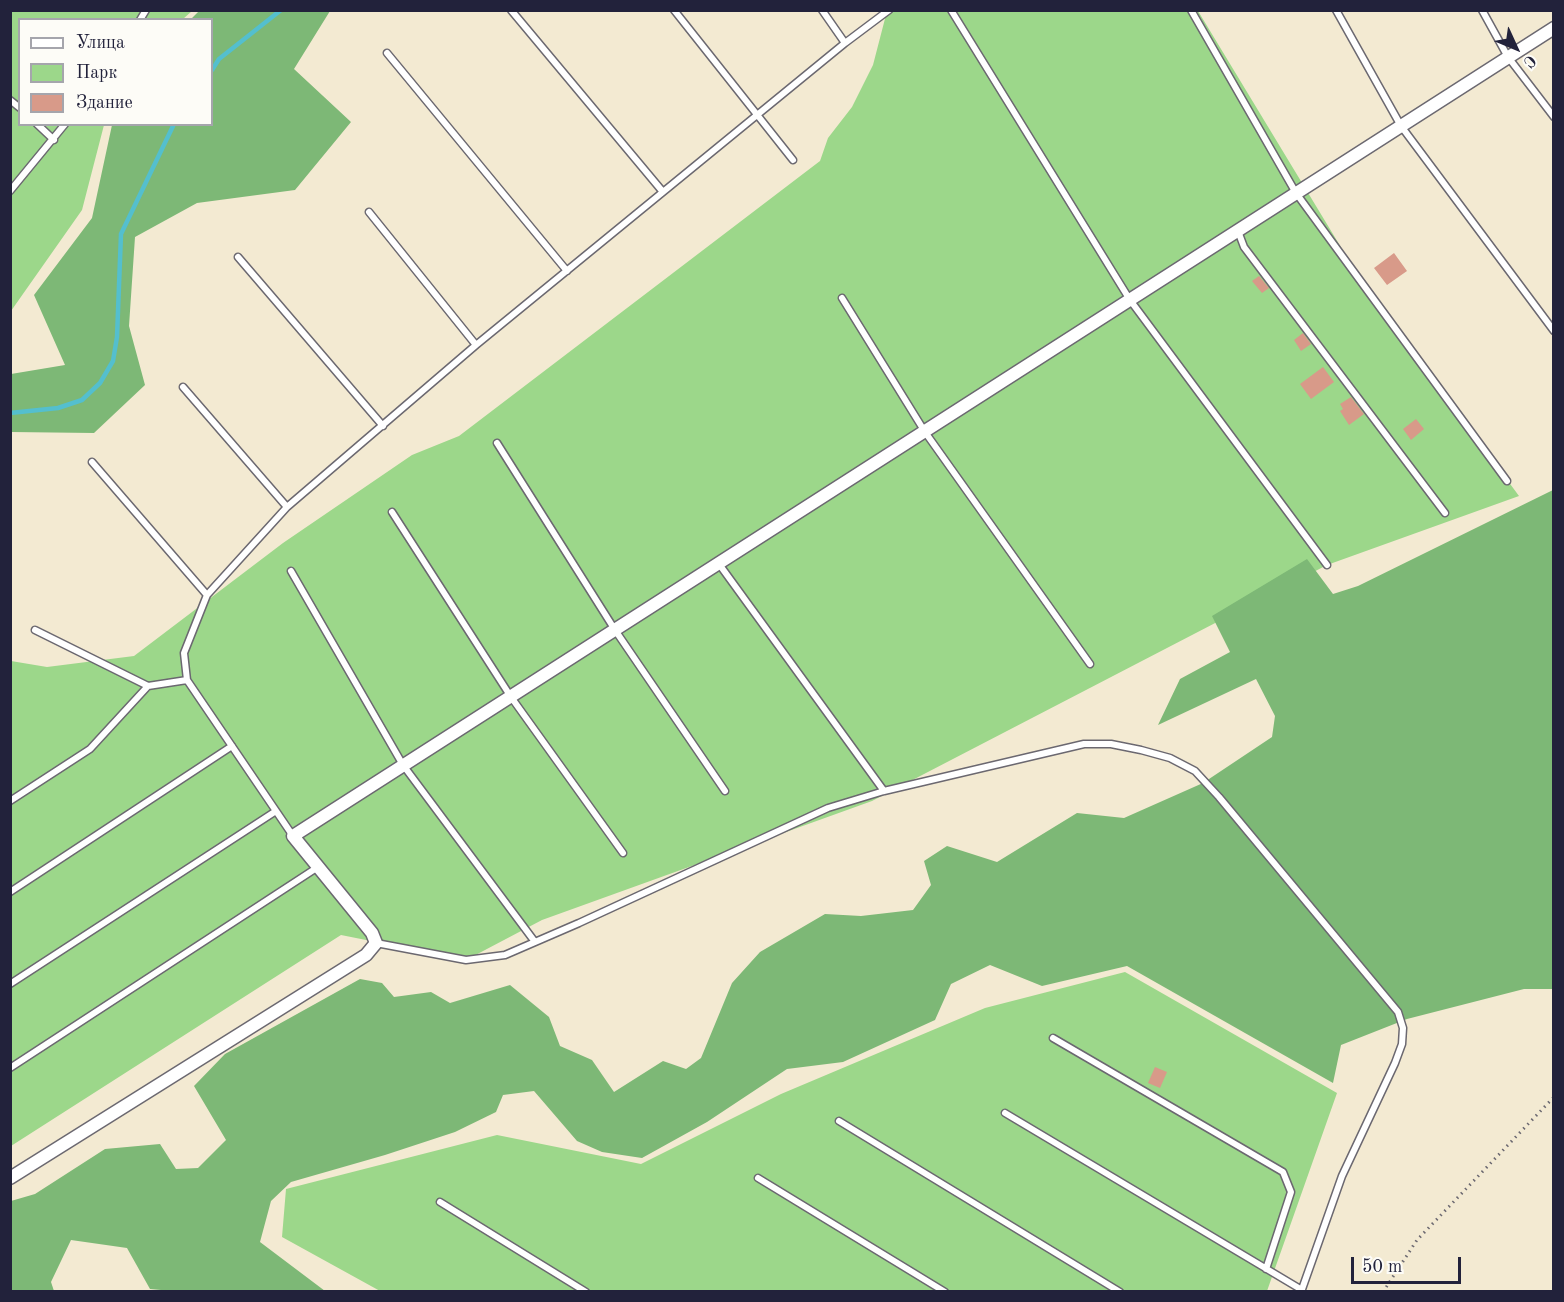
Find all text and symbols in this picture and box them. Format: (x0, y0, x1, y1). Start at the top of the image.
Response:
legend (18, 18, 213, 126)
north arrow (1486, 18, 1546, 78)
text: Улица (76, 34, 125, 52)
text: С (1520, 51, 1538, 70)
text: Парк (76, 64, 117, 82)
text: Здание (76, 94, 133, 112)
scale bar (1354, 1245, 1464, 1283)
text: 50 m (1362, 1258, 1402, 1276)

